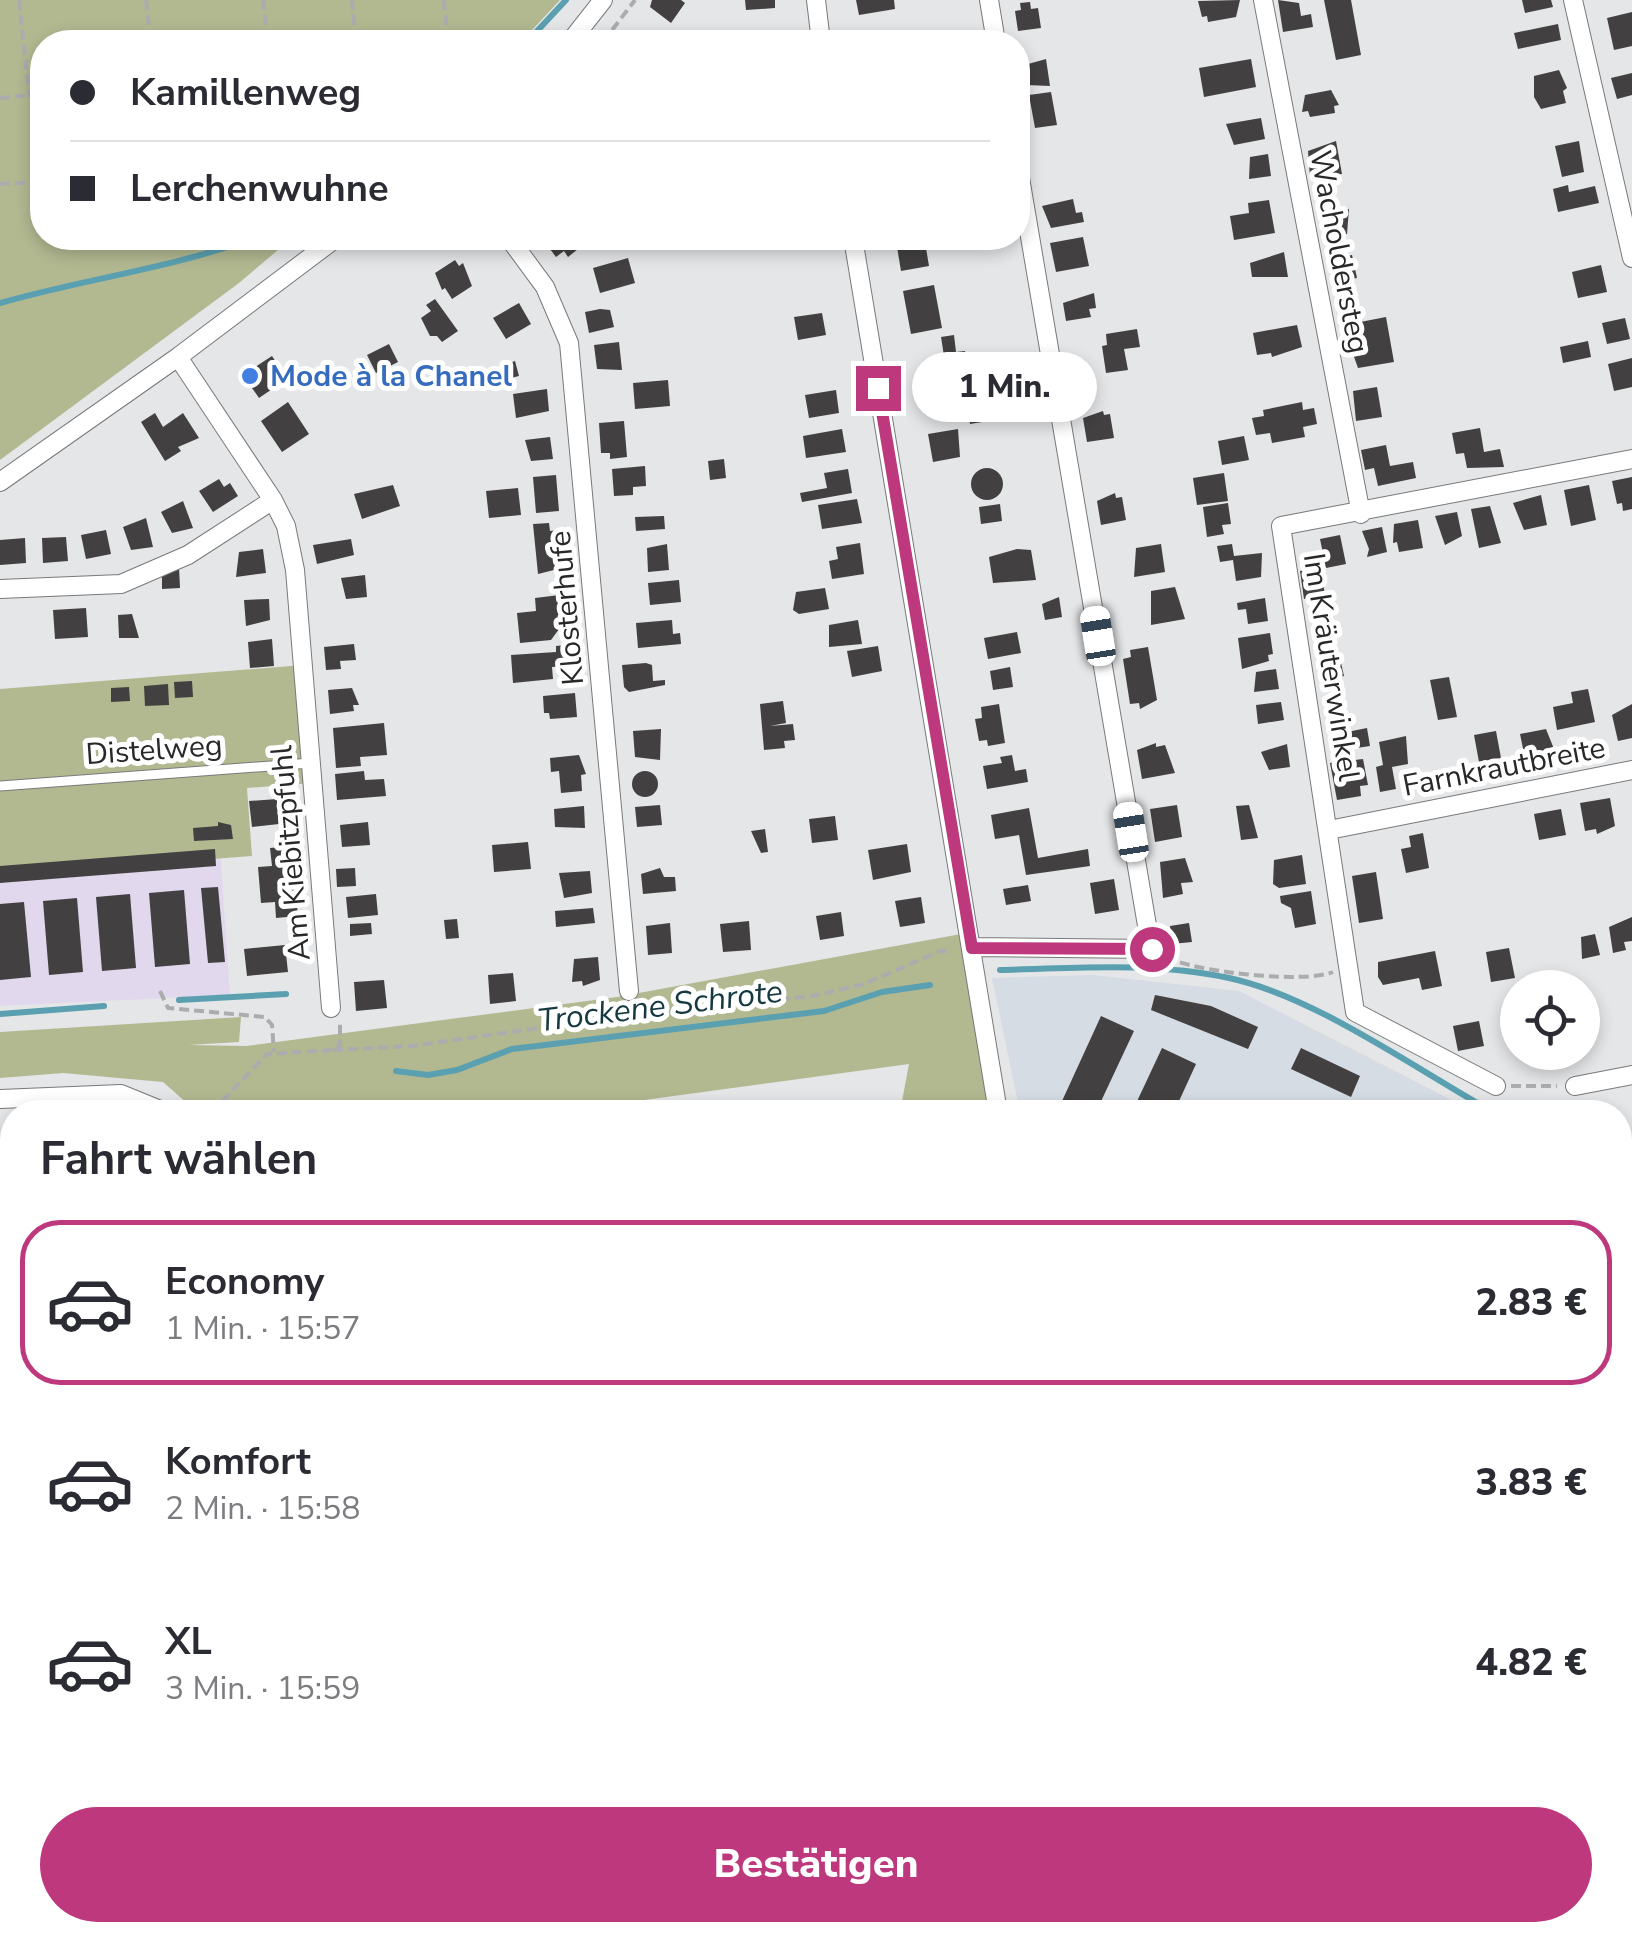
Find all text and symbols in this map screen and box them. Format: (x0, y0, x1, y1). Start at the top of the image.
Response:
text: Kamillenweg (130, 67, 361, 118)
street label: Wacholdersteg (1299, 147, 1379, 357)
text: Lerchenwuhne (130, 163, 389, 214)
callout: 1 Min. (913, 353, 1098, 423)
place label: Mode à la Chanel (270, 356, 512, 397)
marker: Mode à la Chanel (239, 365, 261, 387)
text: 1 Min. (958, 365, 1051, 408)
route end (856, 366, 901, 411)
street label: Klosterhufe (540, 529, 594, 687)
street label: Im Kräuterwinkel (1293, 550, 1369, 784)
car (1078, 604, 1118, 668)
street label: Distelweg (84, 725, 224, 775)
street label: Farnkrautbreite (1399, 727, 1609, 807)
street label: Am Kiebitzpfuhl (261, 744, 321, 962)
car (1111, 800, 1151, 864)
route start (1130, 927, 1175, 972)
water label: Trockene Schrote (535, 970, 785, 1042)
map controls (1500, 970, 1600, 1070)
button: locate (1500, 970, 1600, 1070)
text: Fahrt wählen (40, 1129, 317, 1190)
text: Economy (165, 1256, 324, 1307)
icon: car (45, 1258, 135, 1348)
text: 2.83 € (1475, 1277, 1587, 1328)
text: 1 Min. · 15:57 (165, 1307, 361, 1350)
text: Komfort (165, 1436, 311, 1487)
icon: car (45, 1438, 135, 1528)
text: 3.83 € (1475, 1457, 1587, 1508)
text: 2 Min. · 15:58 (165, 1487, 361, 1530)
text: XL (165, 1616, 212, 1667)
icon: car (45, 1618, 135, 1708)
text: 4.82 € (1475, 1637, 1587, 1688)
text: 3 Min. · 15:59 (165, 1667, 361, 1710)
button: Bestätigen (40, 1807, 1592, 1922)

